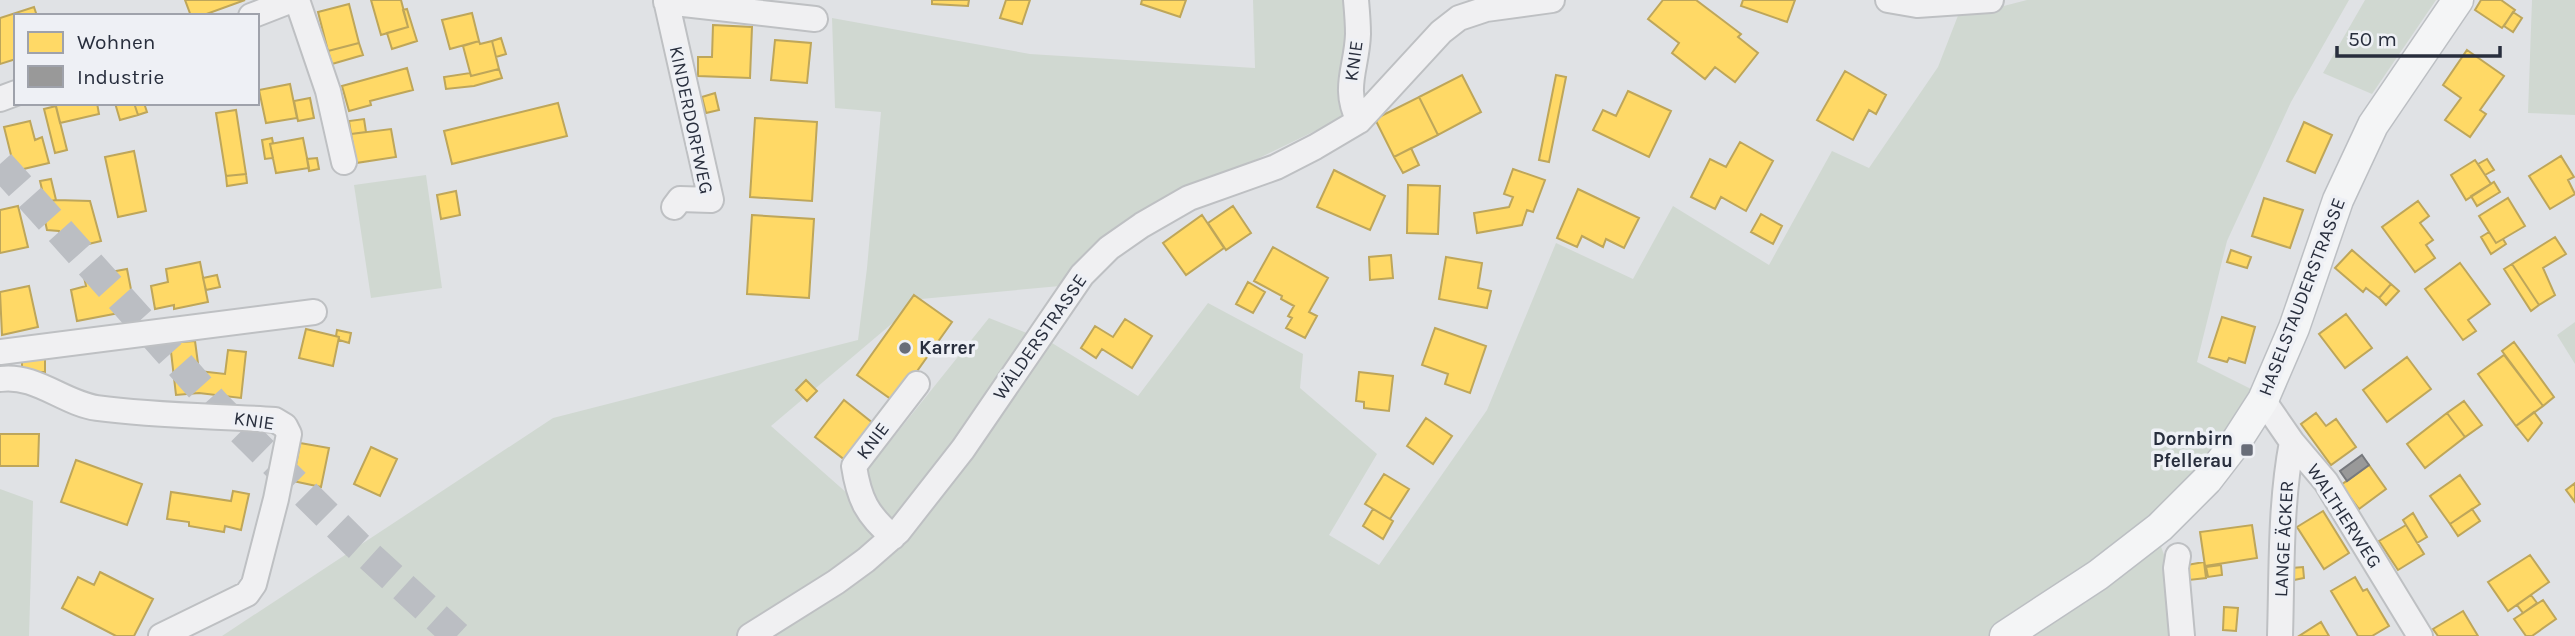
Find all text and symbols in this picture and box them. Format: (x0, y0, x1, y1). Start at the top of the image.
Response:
legend (14, 14, 259, 105)
scale bar (2337, 14, 2500, 58)
text: 50 m (2348, 27, 2397, 51)
text: Wohnen (77, 30, 155, 54)
street label: KNIE (1340, 39, 1368, 83)
street label: KINDERDORFWEG (665, 44, 717, 196)
text: Industrie (77, 65, 164, 89)
street label: HASELSTAUDERSTRASSE (2254, 195, 2350, 399)
street label: WÄLDERSTRASSE (988, 270, 1092, 404)
place label: Karrer (919, 337, 976, 359)
marker: Karrer (897, 340, 913, 356)
street label: KNIE (232, 407, 276, 435)
street label: KNIE (852, 418, 894, 464)
place label: Dornbirn Pfellerau (2153, 428, 2233, 472)
marker: Dornbirn Pfellerau (2239, 442, 2255, 458)
street label: WALTHERWEG (2302, 460, 2386, 572)
street label: LANGE ÄCKER (2270, 480, 2298, 598)

